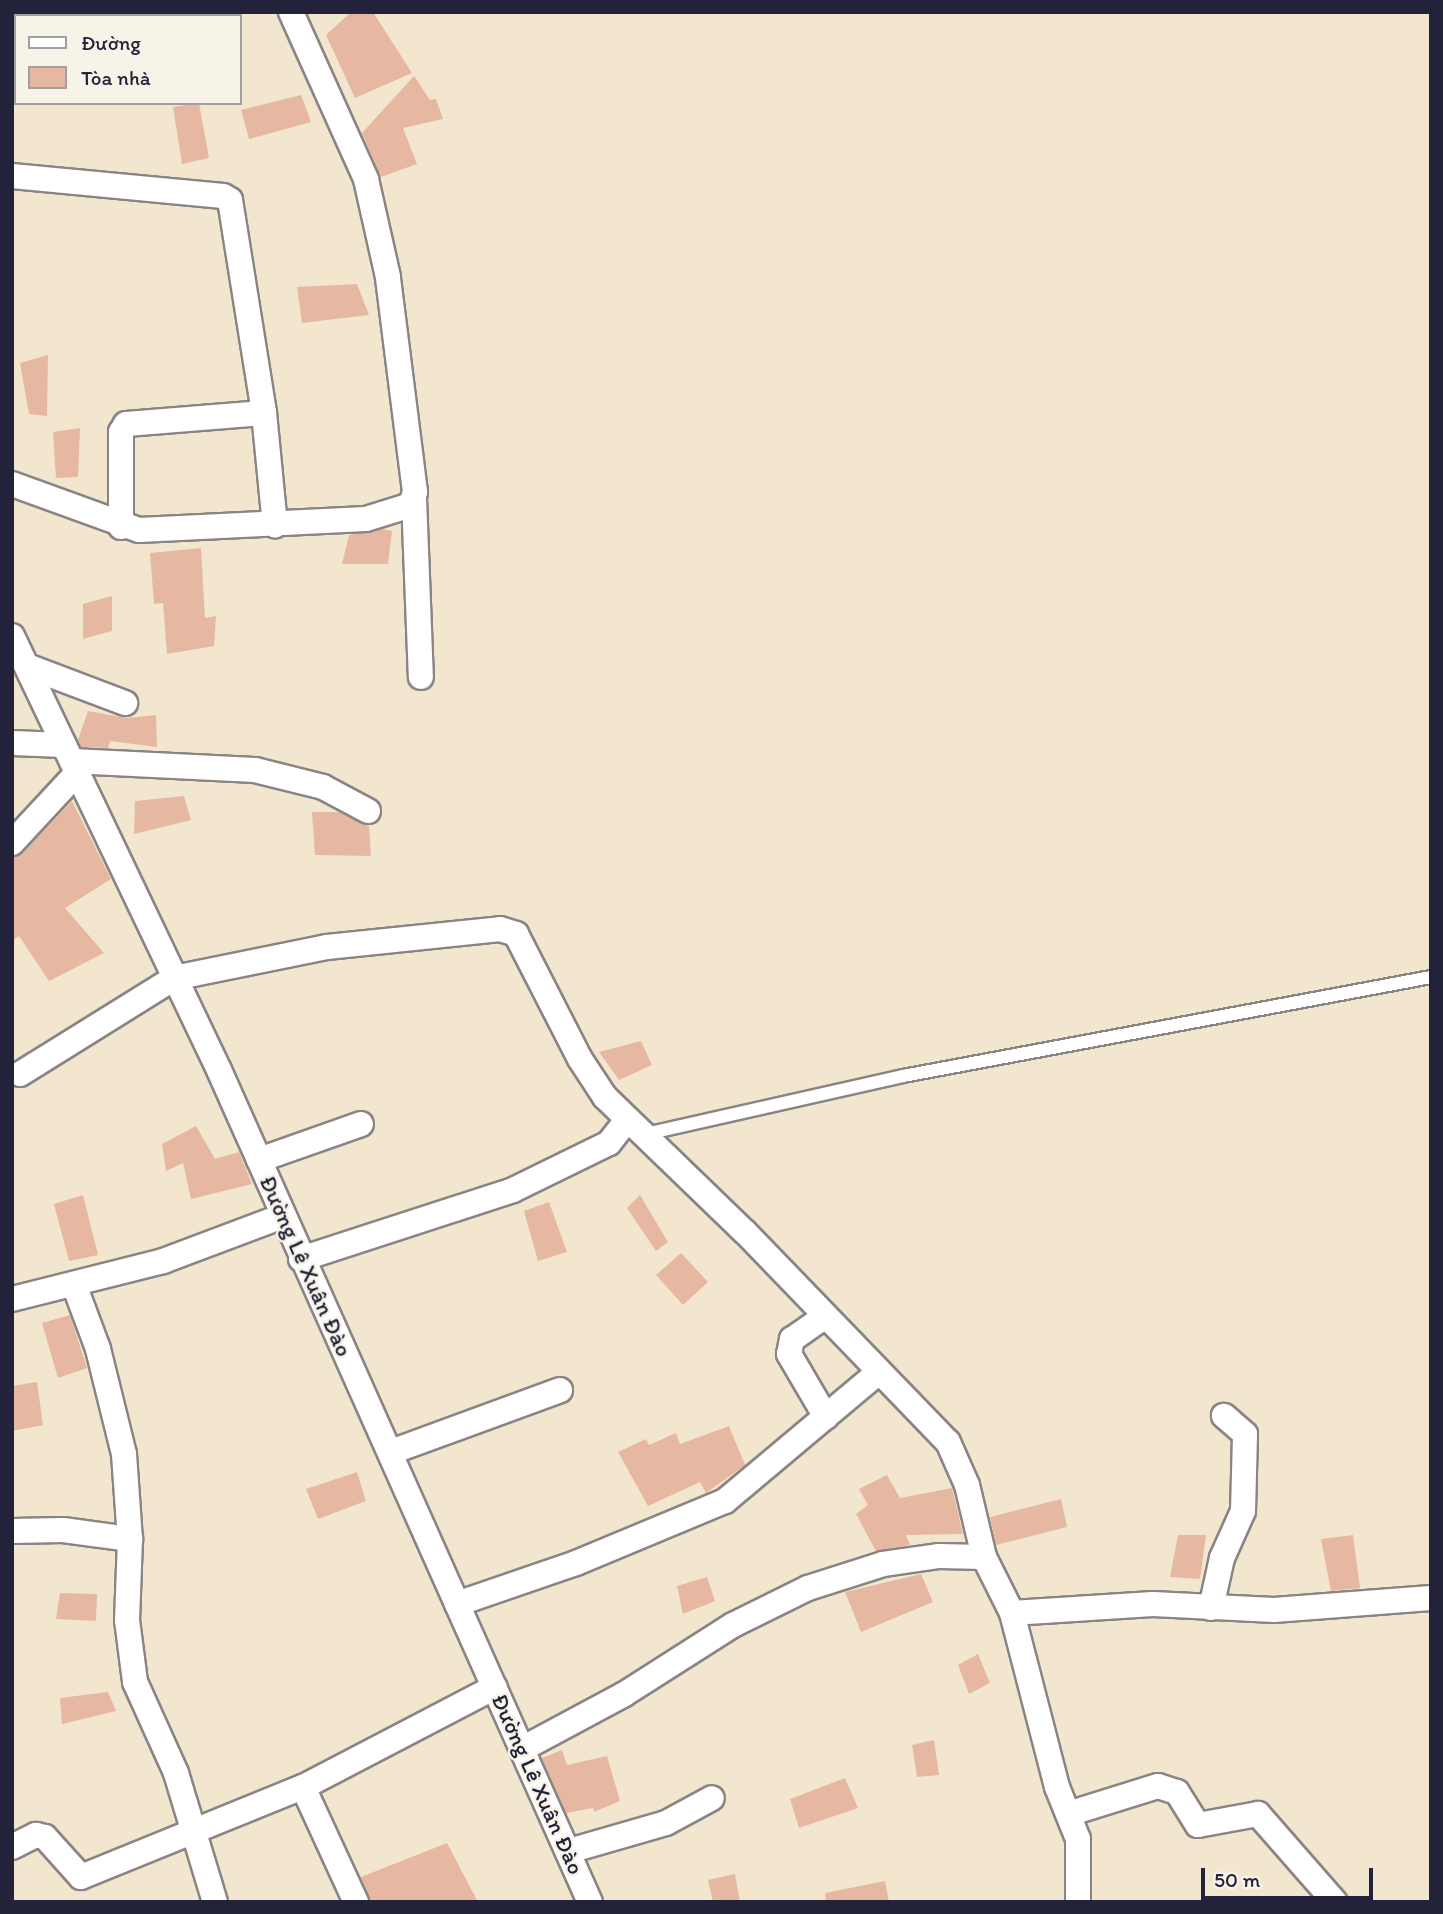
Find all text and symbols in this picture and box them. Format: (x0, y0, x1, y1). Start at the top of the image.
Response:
legend (14, 14, 242, 105)
text: Đường (81, 30, 141, 55)
text: Tòa nhà (81, 65, 151, 90)
street label: Đường Lê Xuân Đào (254, 1171, 358, 1361)
street label: Đường Lê Xuân Đào (486, 1689, 590, 1879)
scale bar (1205, 1854, 1376, 1898)
text: 50 m (1214, 1867, 1260, 1892)

